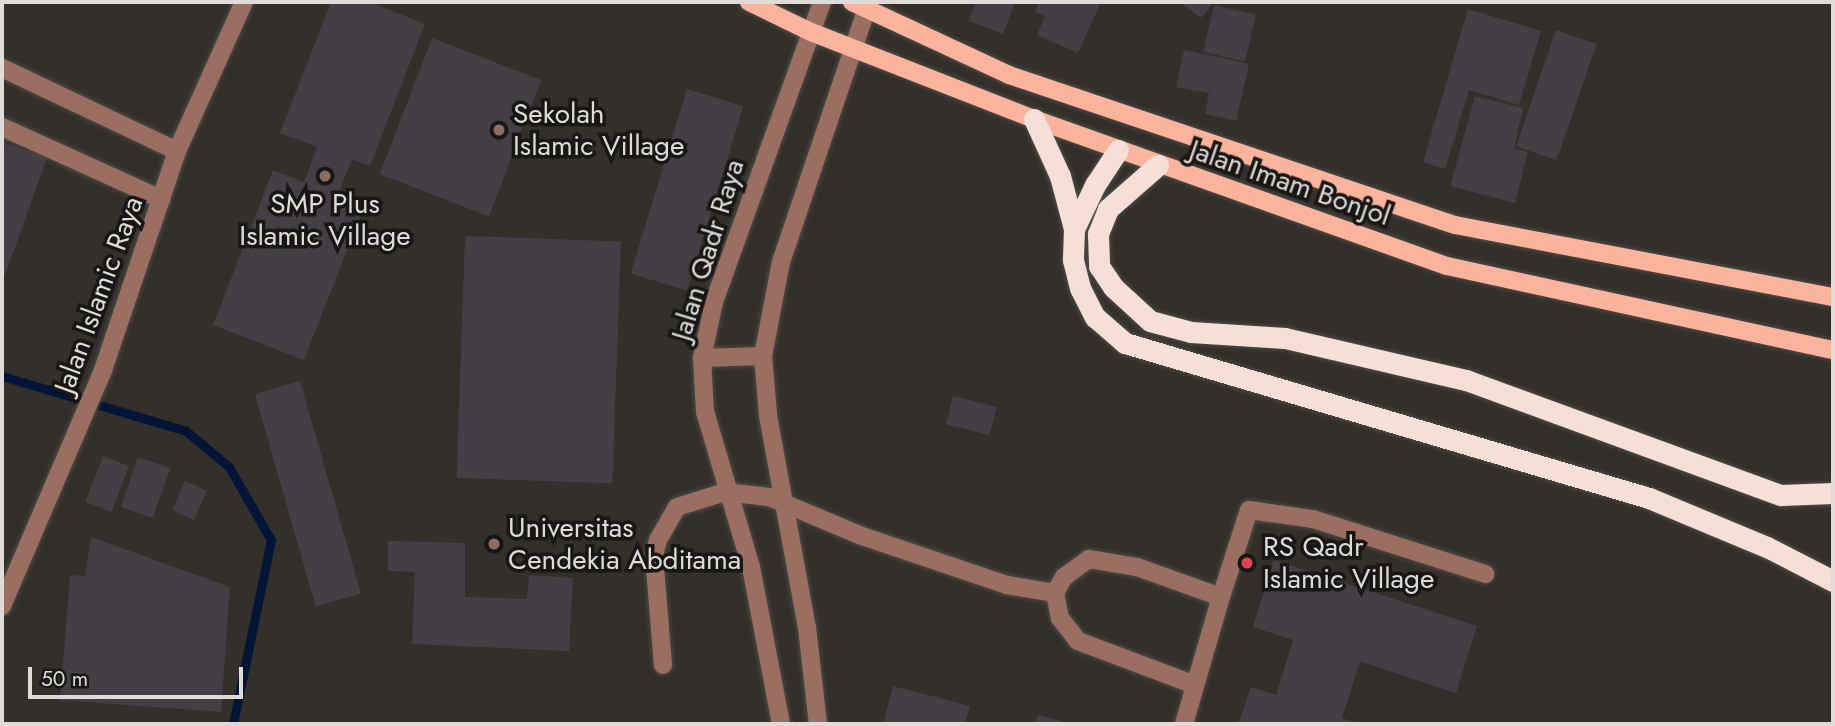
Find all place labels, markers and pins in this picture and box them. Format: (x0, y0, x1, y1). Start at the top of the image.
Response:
place label: Sekolah Islamic Village (513, 97, 684, 163)
marker: Sekolah Islamic Village (491, 122, 507, 138)
marker: SMP Plus Islamic Village (317, 168, 333, 184)
place label: SMP Plus Islamic Village (239, 187, 411, 253)
place label: Universitas Cendekia Abditama (508, 511, 741, 577)
place label: RS Qadr Islamic Village (1263, 530, 1434, 596)
marker: Universitas Cendekia Abditama (486, 536, 502, 552)
marker: RS Qadr Islamic Village (1237, 553, 1257, 573)

